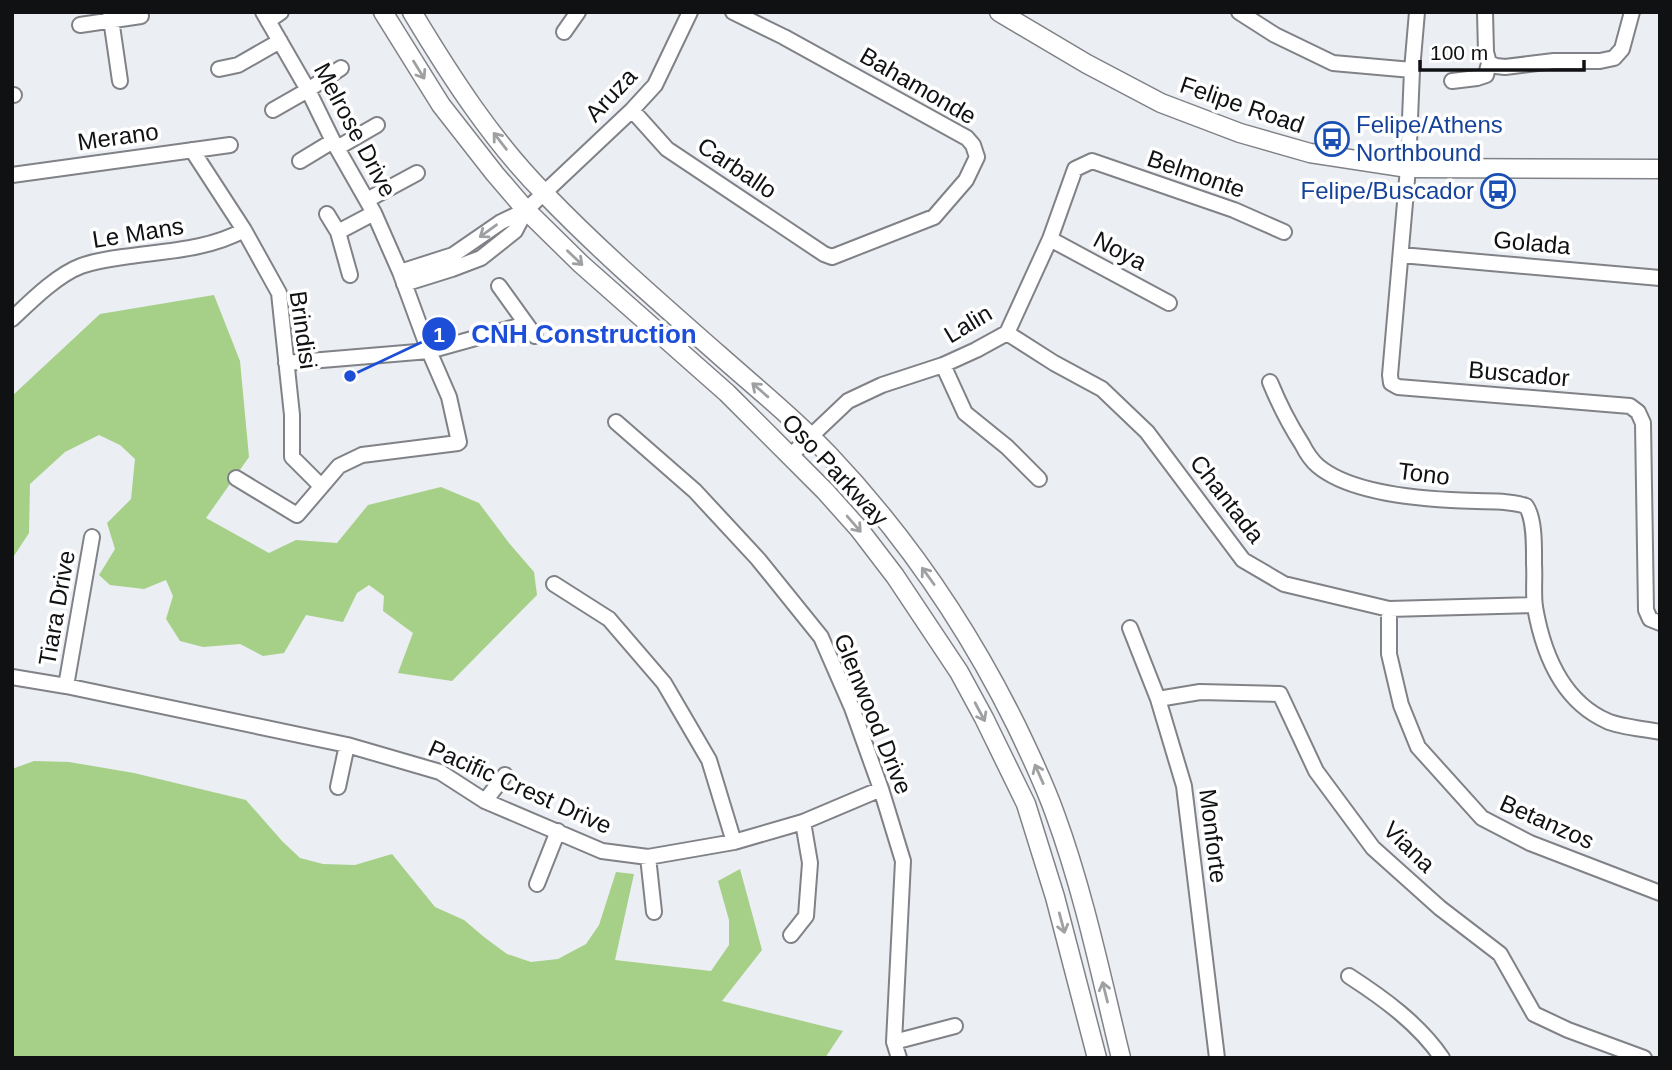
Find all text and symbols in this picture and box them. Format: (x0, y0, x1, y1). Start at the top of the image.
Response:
scale bar (1420, 28, 1584, 72)
text: 100 m (1430, 41, 1488, 64)
street label: Bahamonde (855, 42, 981, 130)
street label: Melrose Drive (309, 58, 402, 201)
one-way arrow (413, 60, 427, 80)
street label: Aruza (579, 62, 642, 127)
street label: Felipe Road (1177, 71, 1308, 138)
place label: Felipe/Athens Northbound (1356, 111, 1503, 166)
street label: Merano (76, 117, 160, 156)
bus stop icon: Felipe/Athens Northbound (1313, 120, 1351, 158)
street label: Carballo (693, 131, 782, 204)
one-way arrow (492, 132, 507, 151)
street label: Belmonte (1144, 144, 1248, 203)
bus stop icon: Felipe/Buscador (1479, 172, 1517, 210)
place label: Felipe/Buscador (1301, 177, 1474, 204)
street label: Le Mans (90, 212, 185, 253)
one-way arrow (480, 223, 498, 238)
street label: Noya (1089, 225, 1152, 276)
street label: Golada (1492, 226, 1572, 259)
one-way arrow (566, 249, 583, 266)
street label: Brindisi (285, 289, 322, 371)
street label: Lalin (939, 299, 996, 348)
callout: CNH Construction (422, 311, 710, 358)
text: CNH Construction (471, 319, 697, 349)
text: 1 (433, 323, 445, 346)
street label: Buscador (1467, 356, 1571, 391)
one-way arrow (751, 382, 769, 398)
street label: Oso Parkway (777, 408, 894, 531)
street label: Chantada (1185, 449, 1270, 549)
street label: Tono (1397, 457, 1452, 490)
one-way arrow (846, 514, 862, 532)
street label: Tiara Drive (33, 548, 80, 668)
one-way arrow (921, 567, 935, 586)
street label: Glenwood Drive (829, 630, 918, 798)
one-way arrow (974, 701, 988, 722)
street label: Pacific Crest Drive (425, 734, 616, 839)
one-way arrow (1032, 764, 1045, 785)
street label: Monforte (1194, 787, 1233, 885)
street label: Betanzos (1496, 789, 1598, 854)
street label: Viana (1378, 816, 1441, 878)
one-way arrow (1056, 912, 1069, 934)
one-way arrow (1098, 981, 1111, 1003)

